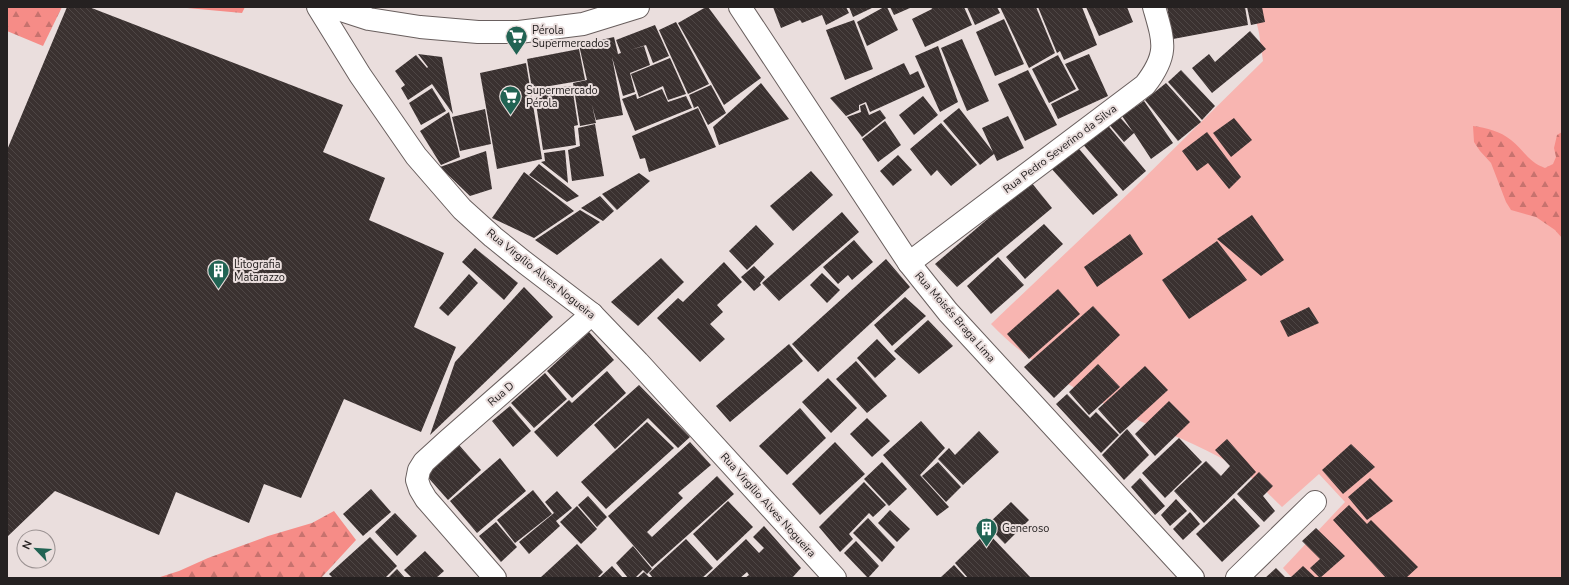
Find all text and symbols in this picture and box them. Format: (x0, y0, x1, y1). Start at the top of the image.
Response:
supermarket icon: Pérola Supermercados (504, 23, 530, 56)
place label: Pérola Supermercados (532, 23, 609, 51)
supermarket icon: Supermercado Pérola (498, 83, 524, 116)
place label: Supermercado Pérola (526, 83, 598, 111)
street label: Rua Pedro Severino da Silva (1000, 101, 1120, 197)
street label: Rua Virgílio Alves Nogueira (484, 225, 599, 323)
building icon: Litografia Matarazzo (205, 257, 231, 290)
place label: Litografia Matarazzo (234, 257, 285, 285)
street label: Rua Moisés Braga Lima (911, 268, 999, 366)
street label: Rua D (485, 378, 517, 410)
street label: Rua Virgílio Alves Nogueira (717, 450, 819, 561)
building icon: Generoso (973, 515, 999, 548)
place label: Generoso (1002, 521, 1049, 536)
north arrow (16, 529, 56, 569)
text: N (19, 538, 36, 552)

